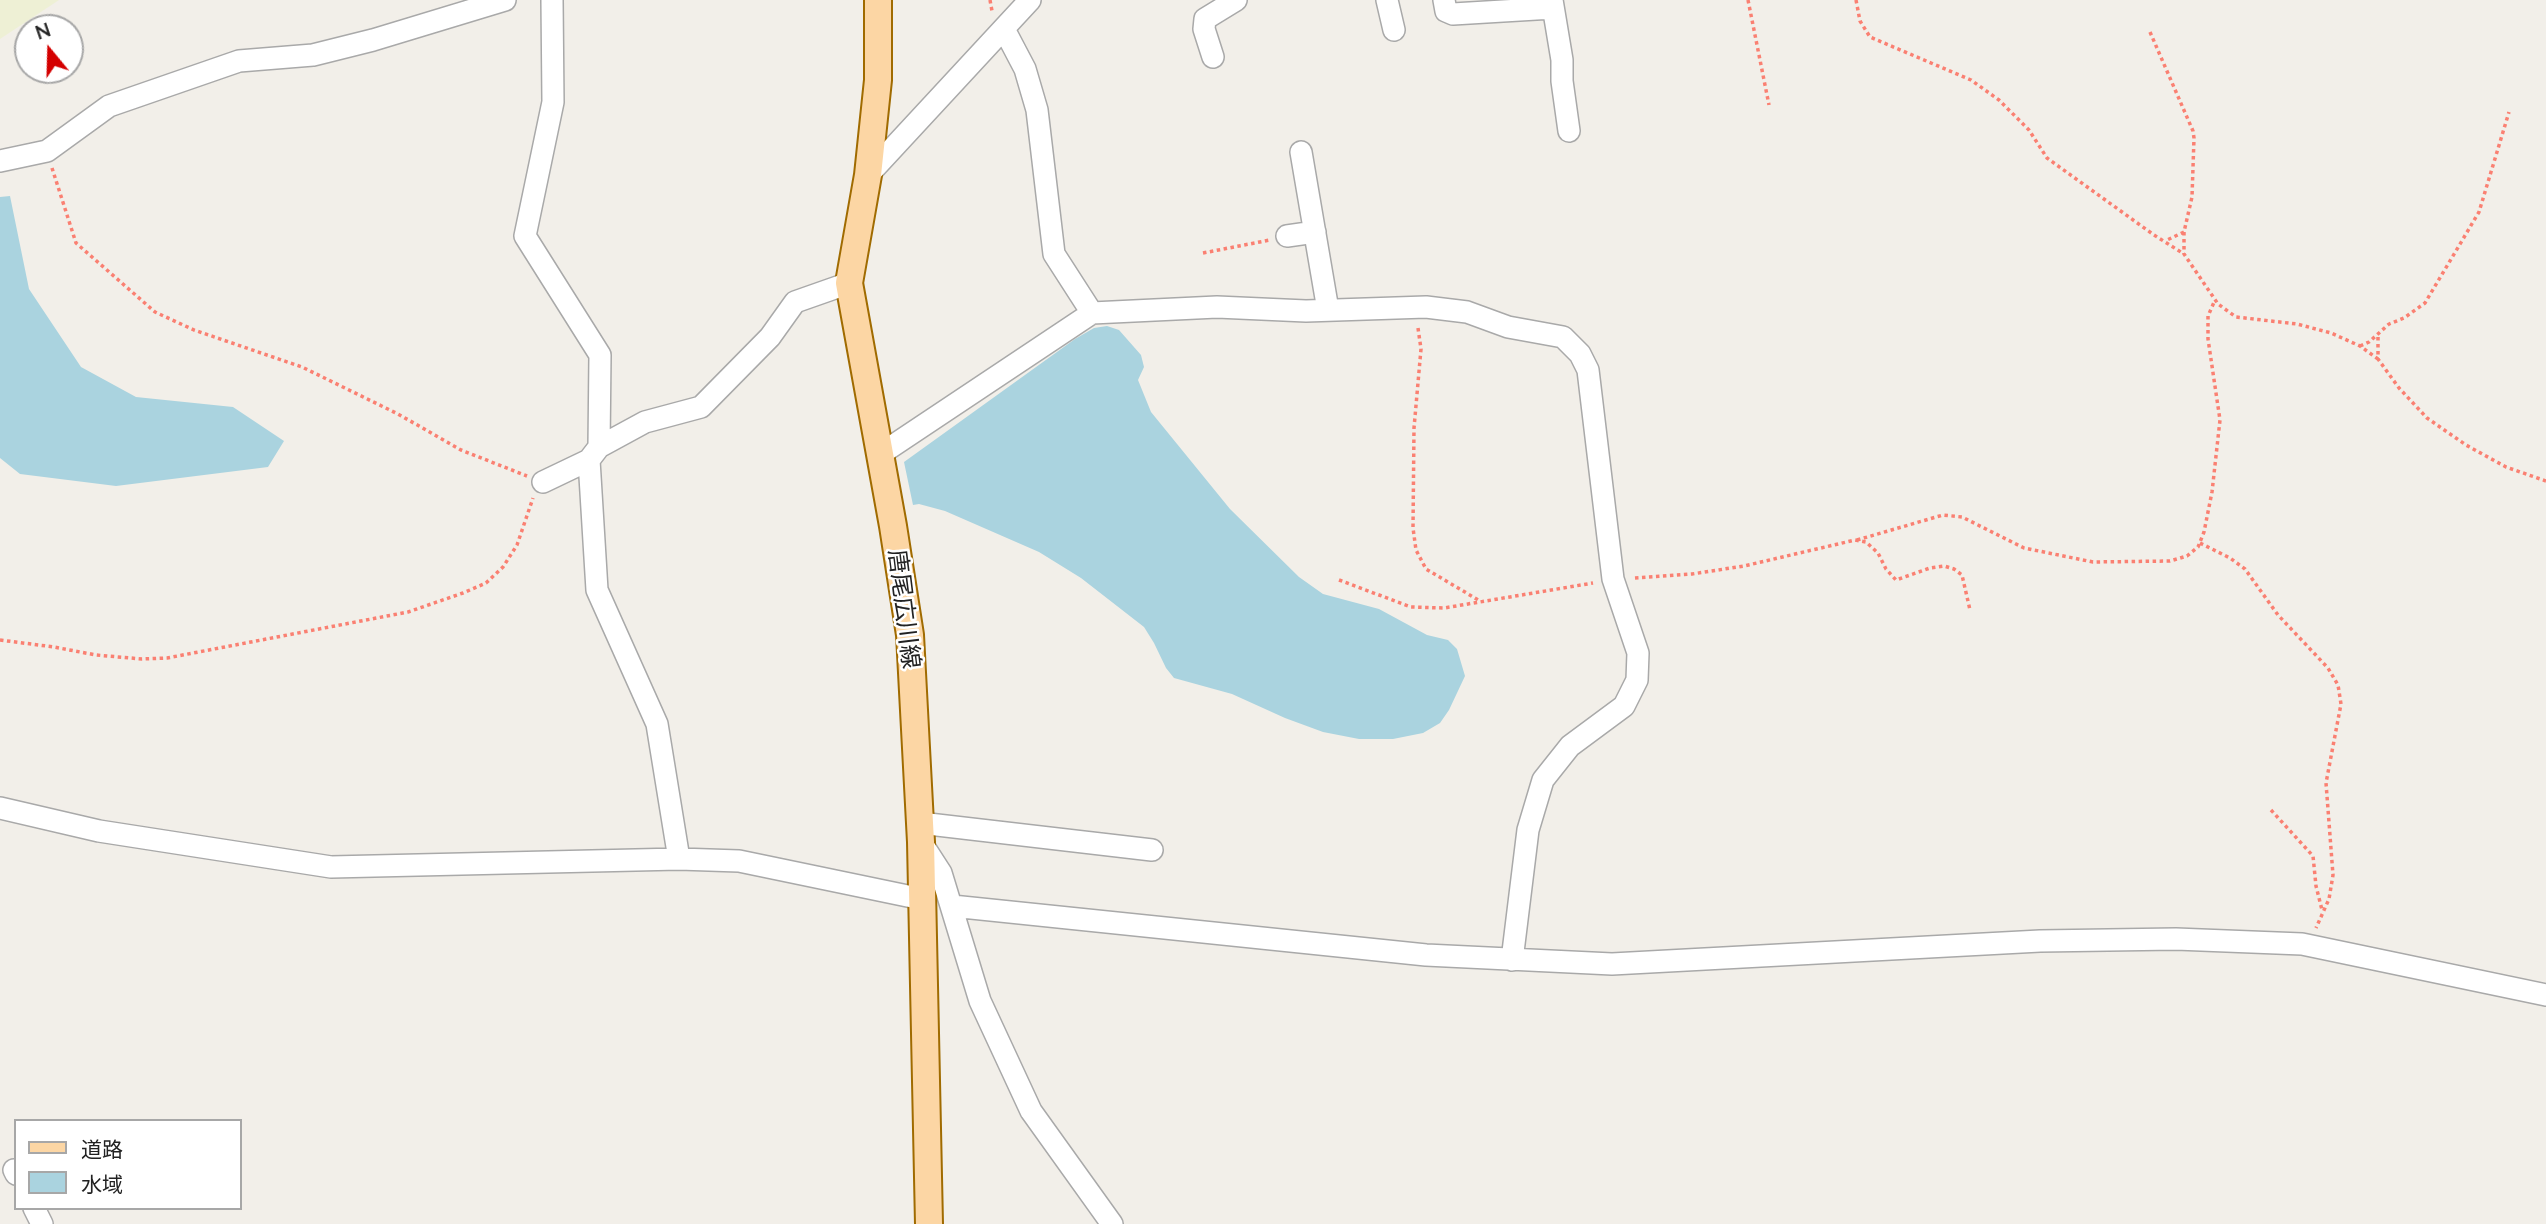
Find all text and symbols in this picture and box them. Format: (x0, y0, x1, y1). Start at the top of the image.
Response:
north arrow (14, 14, 84, 84)
text: N (32, 17, 53, 44)
street label: 唐尾広川線 (882, 548, 926, 670)
legend (14, 1119, 242, 1210)
text: 道路 (81, 1136, 123, 1161)
text: 水域 (81, 1171, 123, 1196)

